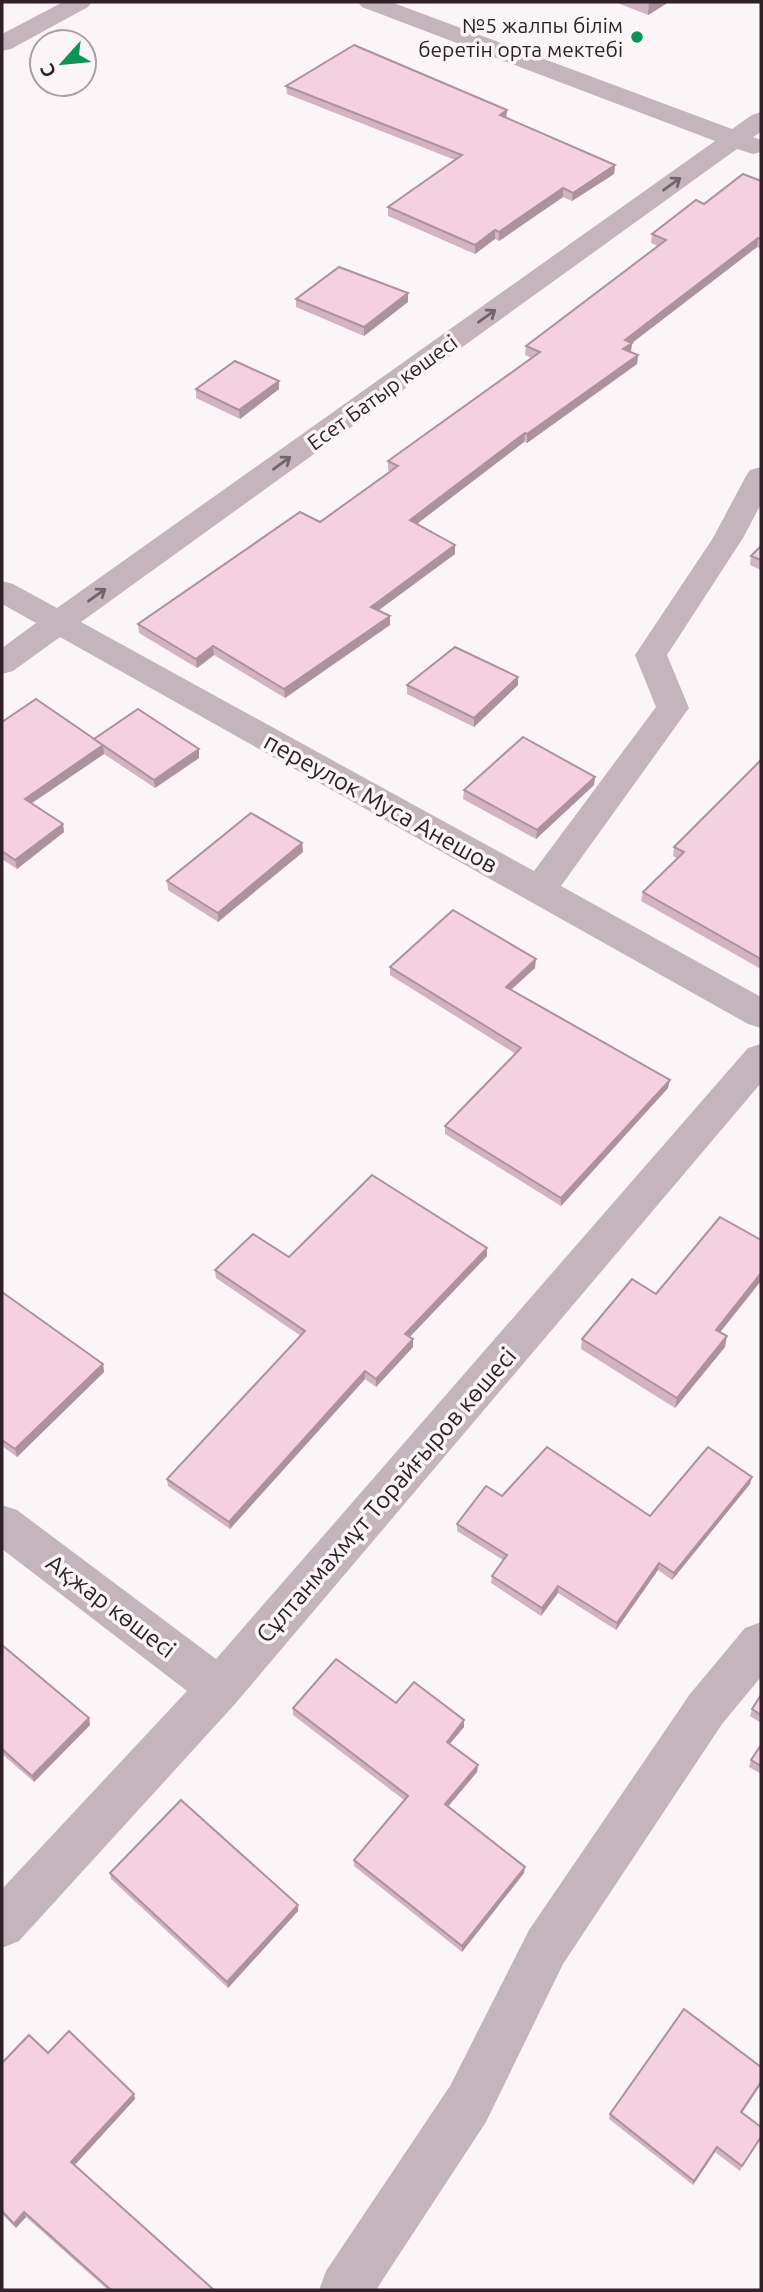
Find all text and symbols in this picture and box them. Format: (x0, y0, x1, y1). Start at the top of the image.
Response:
place label: №5 жалпы білім беретін орта мектебі (418, 13, 623, 61)
north arrow (28, 28, 98, 98)
marker: №5 жалпы білім беретін орта мектебі (629, 29, 645, 45)
text: С (35, 60, 60, 81)
one-way arrow (662, 177, 681, 191)
one-way arrow (477, 309, 496, 323)
street label: Есет Батыр көшесі (302, 330, 462, 454)
one-way arrow (272, 455, 291, 470)
one-way arrow (87, 588, 106, 602)
street label: переулок Муса Анешов (260, 728, 502, 878)
street label: Сұлтанмахмұт Торайғыров көшесі (251, 1342, 521, 1648)
street label: Ақжар көшесі (41, 1549, 181, 1663)

